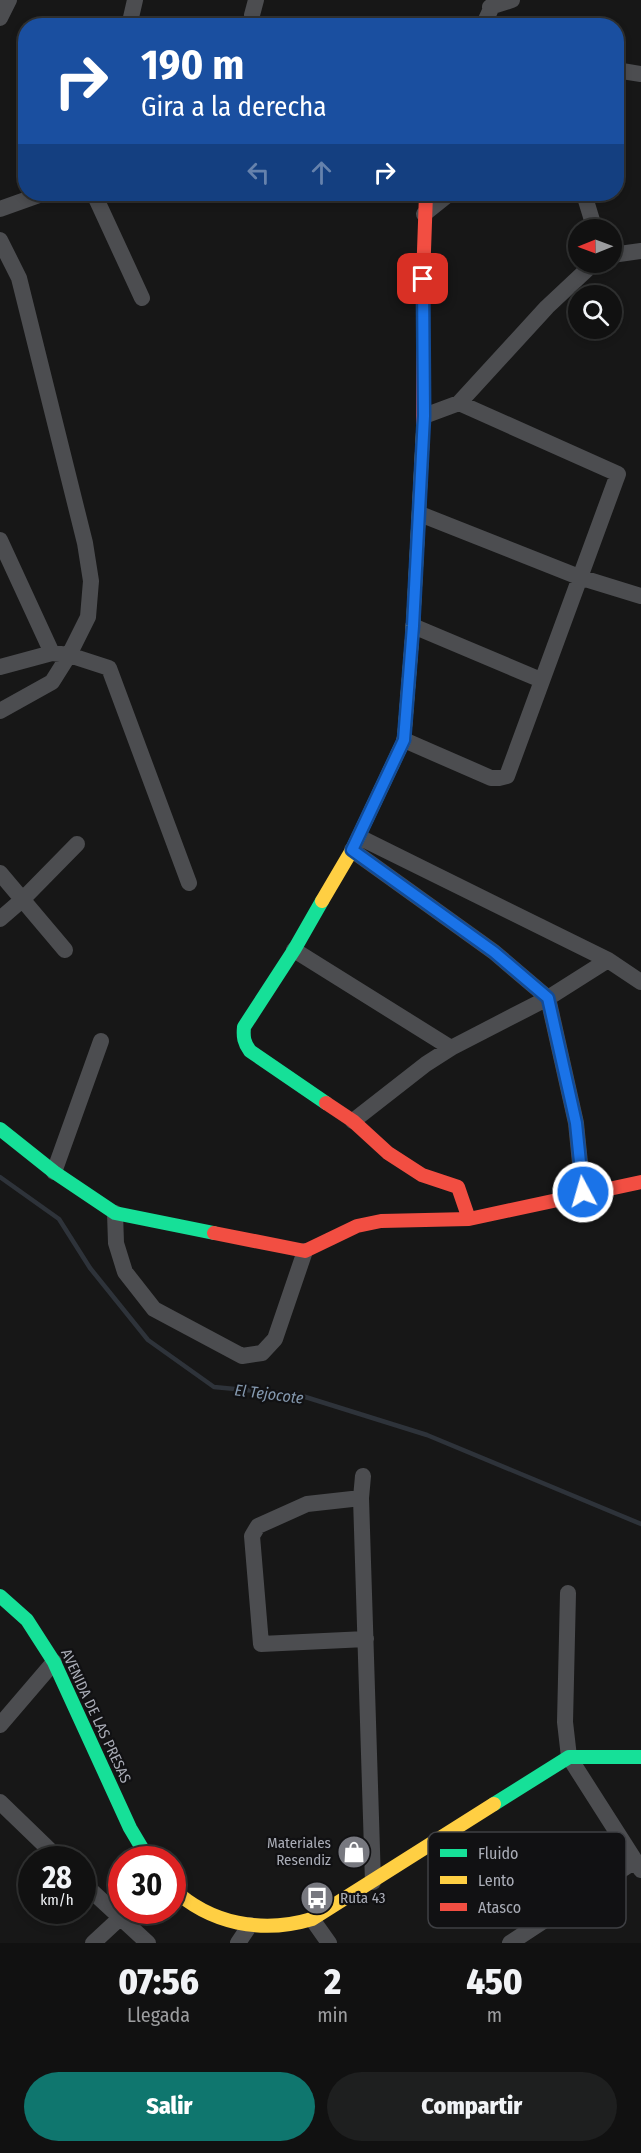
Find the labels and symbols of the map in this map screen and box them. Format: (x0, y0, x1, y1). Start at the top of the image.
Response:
north arrow (568, 219, 622, 273)
pin (397, 253, 448, 304)
position arrow (551, 1160, 615, 1224)
water label: El Tejocote (233, 1380, 305, 1408)
street label: AVENIDA DE LAS PRESAS (57, 1646, 135, 1786)
legend (428, 1832, 626, 1928)
place label: Materiales Resendiz (267, 1834, 331, 1869)
shop icon: Materiales Resendiz (336, 1834, 372, 1870)
text: Fluido (478, 1844, 518, 1863)
speed limit sign: 30 (108, 1846, 186, 1924)
text: Lento (478, 1871, 514, 1890)
bus stop icon: Ruta 43 (299, 1880, 335, 1916)
place label: Ruta 43 (340, 1889, 386, 1907)
text: Atasco (478, 1898, 521, 1917)

